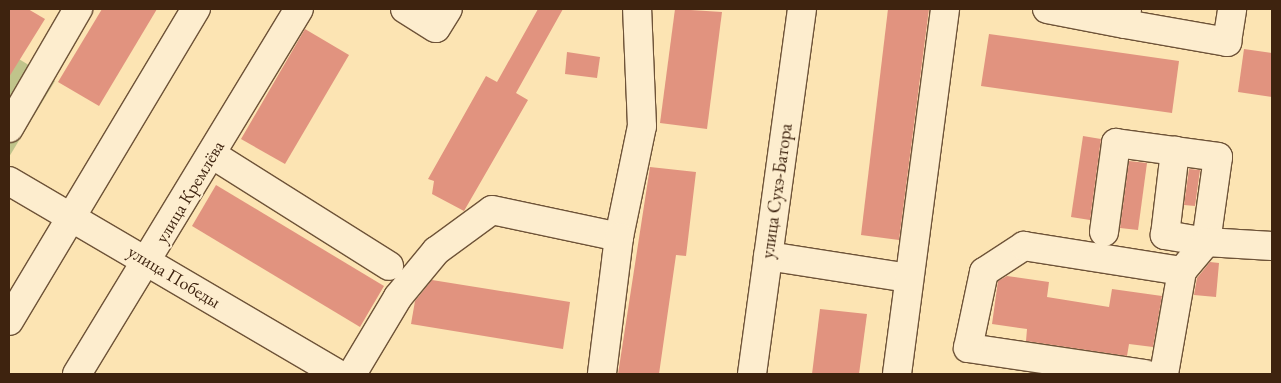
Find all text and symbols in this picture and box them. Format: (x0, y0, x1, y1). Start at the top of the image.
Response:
street label: улица Сухэ-Батора (757, 122, 797, 260)
street label: улица Кремлёва (151, 137, 229, 247)
street label: улица Победы (124, 241, 224, 313)

